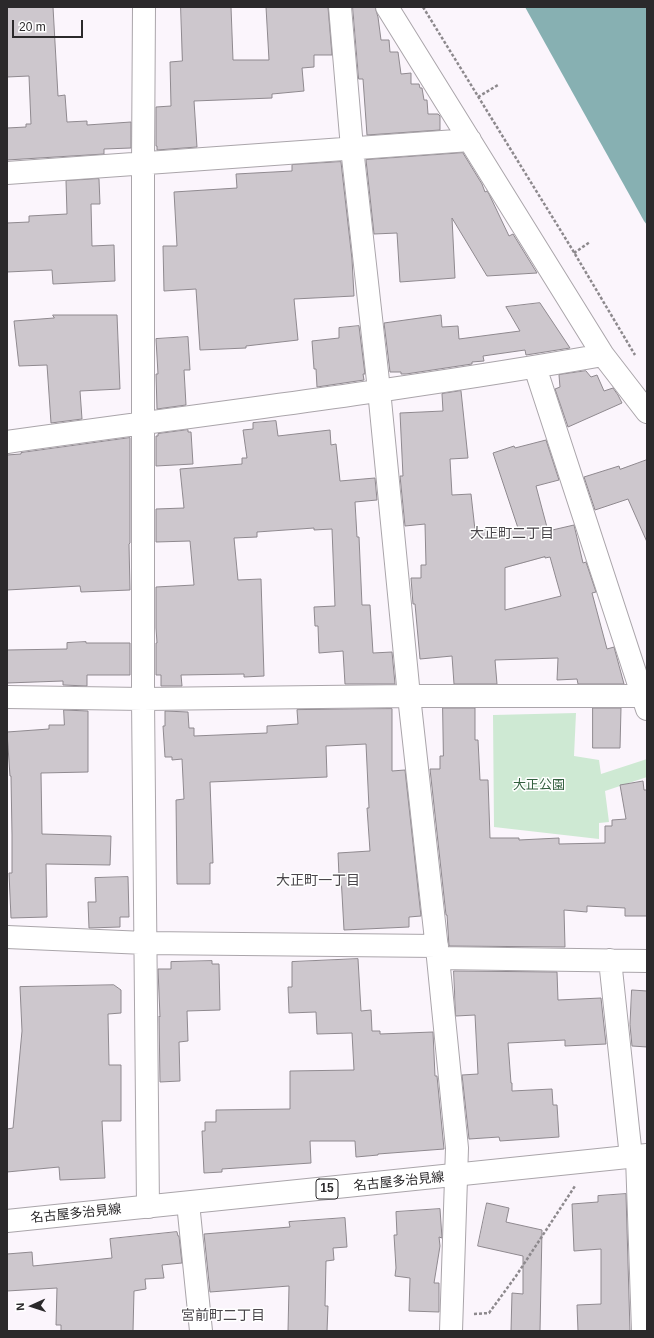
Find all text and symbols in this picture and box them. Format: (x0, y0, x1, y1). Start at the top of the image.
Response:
scale bar (14, 12, 85, 38)
text: 20 m (19, 20, 46, 34)
district label: 大正町二丁目 (470, 526, 554, 542)
park label: 大正公園 (513, 777, 565, 793)
district label: 大正町一丁目 (276, 873, 360, 889)
street label: 名古屋多治見線 (353, 1169, 445, 1195)
road number: 15 (316, 1179, 338, 1199)
street label: 名古屋多治見線 (30, 1201, 122, 1227)
north arrow (12, 1286, 52, 1326)
text: N (14, 1302, 26, 1311)
district label: 宮前町二丁目 (181, 1308, 265, 1324)

